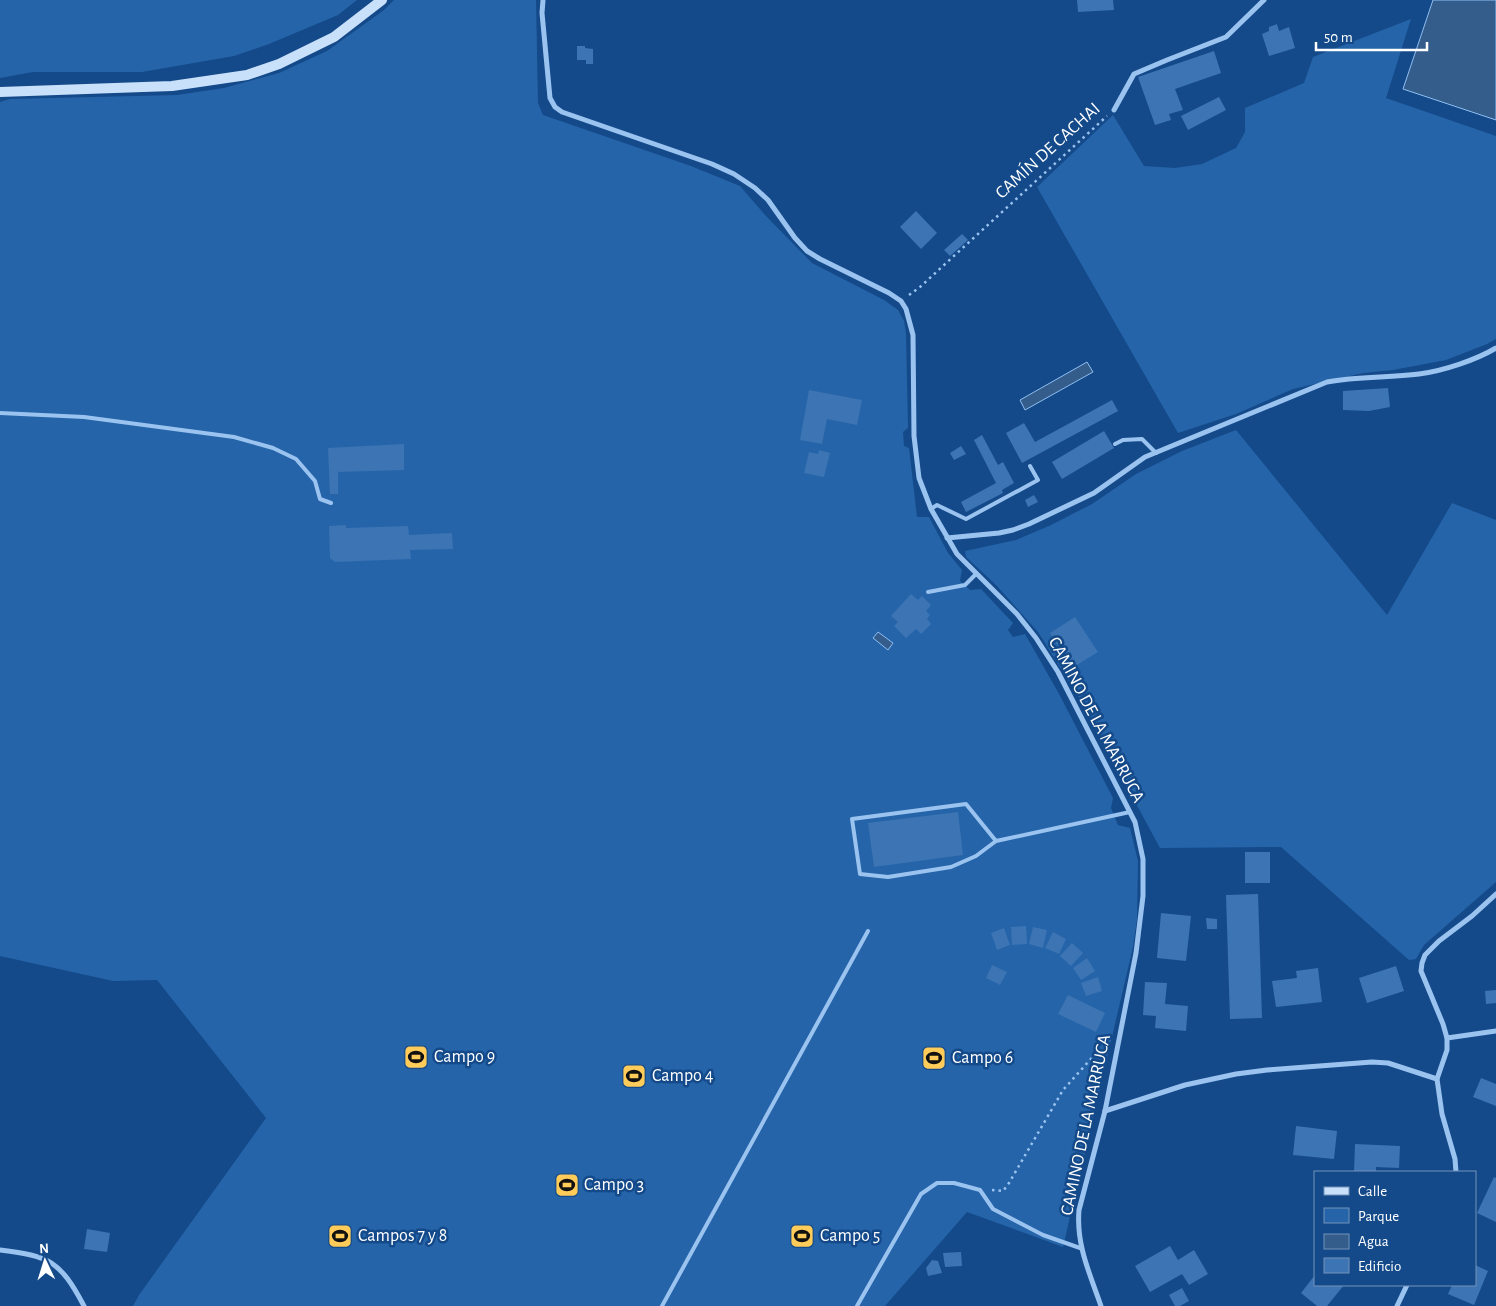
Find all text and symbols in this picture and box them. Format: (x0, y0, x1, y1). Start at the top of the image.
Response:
scale bar (1316, 20, 1427, 52)
text: 50 m (1324, 30, 1353, 45)
street label: CAMÍN DE CACHAI (990, 97, 1104, 202)
street label: CAMINO DE LA MARRUCA (1045, 634, 1148, 806)
street label: CAMINO DE LA MARRUCA (1058, 1032, 1114, 1217)
sports icon: Campo 9 (403, 1044, 429, 1070)
sports icon: Campo 6 (921, 1045, 947, 1071)
place label: Campo 9 (434, 1048, 495, 1066)
place label: Campo 6 (952, 1049, 1013, 1067)
sports icon: Campo 4 (621, 1063, 647, 1089)
place label: Campo 4 (652, 1067, 714, 1085)
legend (1314, 1171, 1476, 1286)
sports icon: Campo 3 (554, 1172, 580, 1198)
place label: Campo 3 (584, 1176, 644, 1194)
text: Calle (1358, 1184, 1387, 1199)
text: Parque (1358, 1209, 1399, 1224)
sports icon: Campos 7 y 8 (327, 1223, 353, 1249)
sports icon: Campo 5 (789, 1223, 815, 1249)
place label: Campos 7 y 8 (358, 1227, 447, 1245)
place label: Campo 5 (820, 1227, 880, 1245)
text: Agua (1358, 1234, 1389, 1249)
north arrow (20, 1236, 70, 1286)
text: N (39, 1242, 50, 1256)
text: Edificio (1358, 1259, 1401, 1274)

